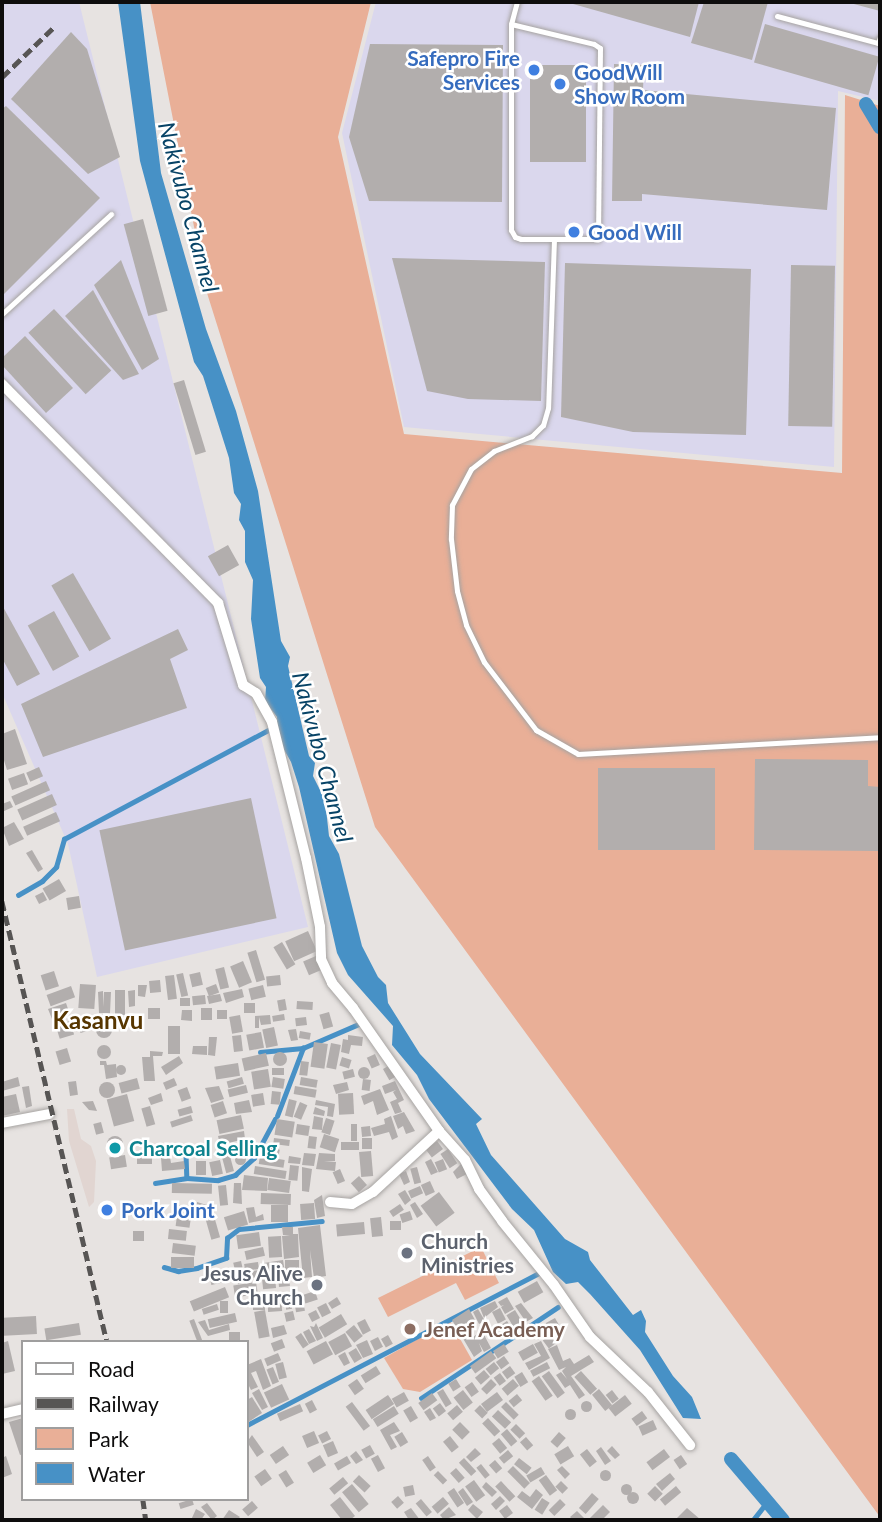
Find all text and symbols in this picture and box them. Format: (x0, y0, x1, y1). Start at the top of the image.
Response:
place label: Safepro Fire Services (407, 45, 520, 95)
place label: GoodWill Show Room (574, 59, 686, 109)
marker: Safepro Fire Services (526, 62, 542, 78)
marker: GoodWill Show Room (552, 76, 568, 92)
water label: Nakivubo Channel (153, 119, 225, 295)
place label: Good Will (588, 219, 682, 245)
marker: Good Will (566, 224, 582, 240)
water label: Nakivubo Channel (287, 669, 359, 845)
district label: Kasanvu (53, 1006, 143, 1034)
place label: Charcoal Selling (129, 1135, 277, 1161)
marker: Charcoal Selling (107, 1140, 123, 1156)
place label: Pork Joint (121, 1197, 215, 1223)
marker: Pork Joint (99, 1202, 115, 1218)
place label: Church Ministries (421, 1228, 514, 1278)
marker: Church Ministries (399, 1245, 415, 1261)
place label: Jesus Alive Church (201, 1260, 303, 1310)
marker: Jesus Alive Church (309, 1277, 325, 1293)
place label: Jenef Academy (424, 1316, 566, 1342)
marker: Jenef Academy (402, 1321, 418, 1337)
legend (21, 1340, 248, 1501)
text: Road (88, 1356, 135, 1381)
text: Railway (88, 1391, 159, 1416)
text: Park (88, 1426, 129, 1451)
text: Water (88, 1461, 145, 1486)

